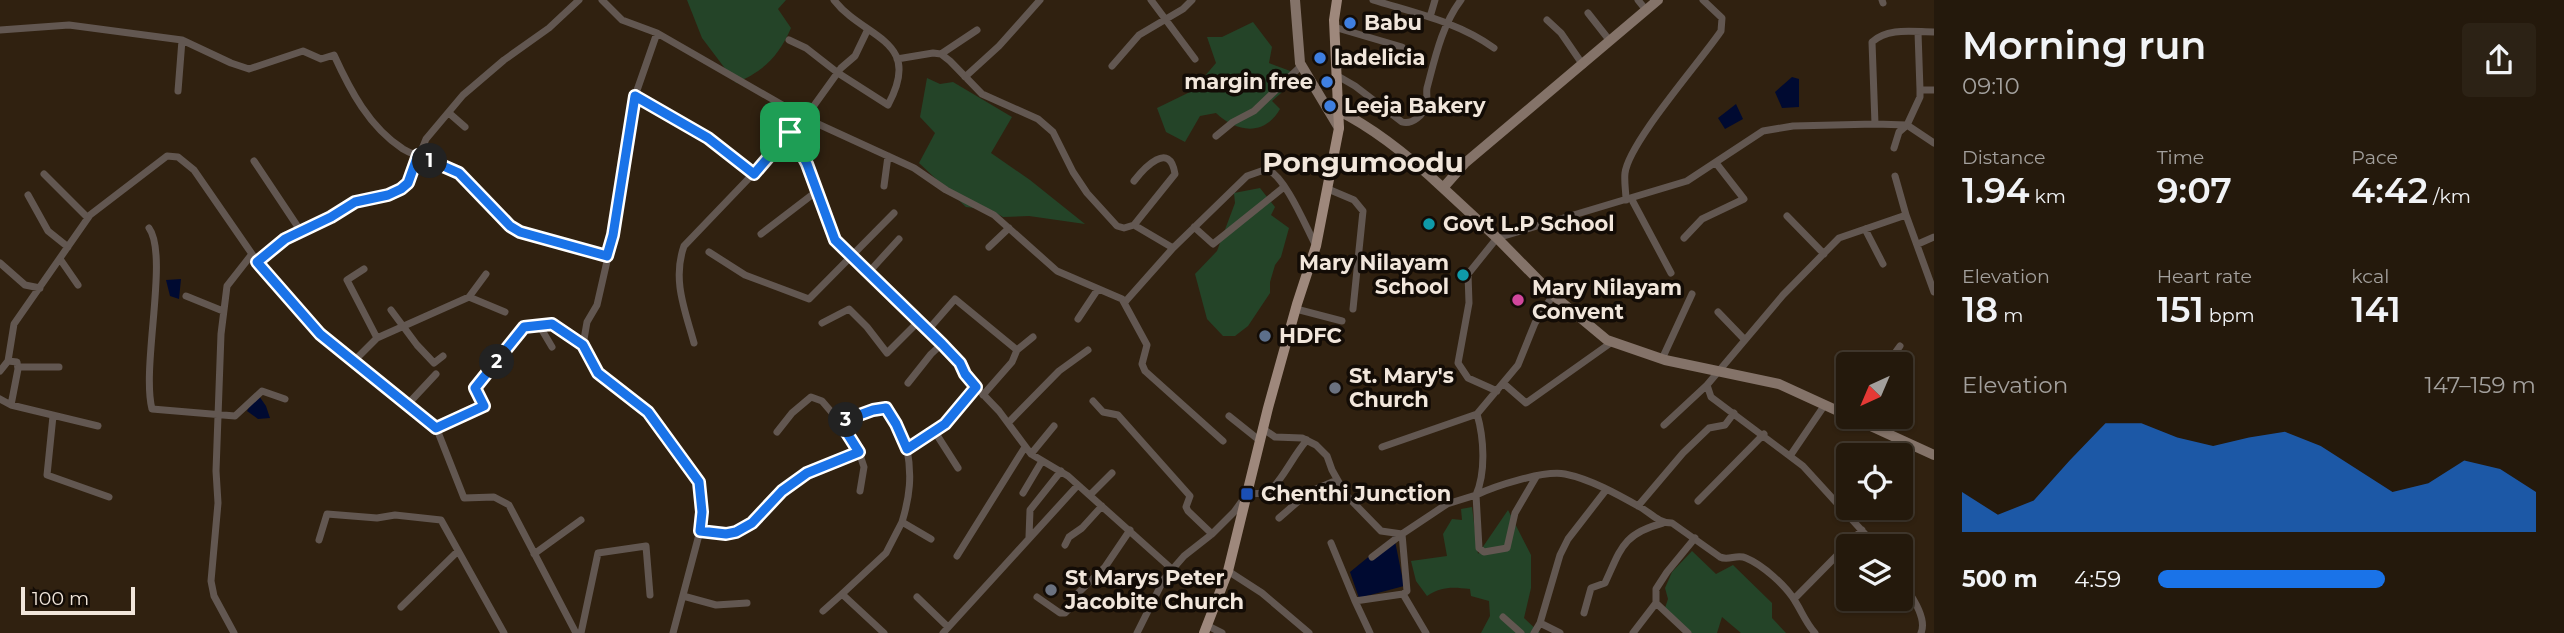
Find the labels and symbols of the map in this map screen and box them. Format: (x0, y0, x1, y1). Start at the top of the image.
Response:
place label: Babu (1364, 10, 1422, 35)
marker: Babu (1342, 15, 1358, 31)
place label: ladelicia (1334, 45, 1425, 70)
marker: ladelicia (1312, 50, 1328, 66)
place label: margin free (1184, 69, 1313, 94)
marker: margin free (1319, 74, 1335, 90)
place label: Leeja Bakery (1344, 93, 1486, 118)
marker: Leeja Bakery (1322, 98, 1338, 114)
pin (760, 102, 820, 162)
pin: 1 (412, 144, 448, 178)
district label: Pongumoodu (1262, 145, 1464, 179)
place label: Govt L.P School (1443, 211, 1615, 236)
marker: Govt L.P School (1421, 216, 1437, 232)
place label: Mary Nilayam School (1299, 250, 1449, 299)
marker: Mary Nilayam School (1455, 267, 1471, 283)
place label: Mary Nilayam Convent (1532, 275, 1682, 324)
marker: Mary Nilayam Convent (1510, 292, 1526, 308)
place label: HDFC (1279, 323, 1342, 348)
marker: HDFC (1257, 328, 1273, 344)
pin: 2 (480, 344, 514, 380)
north arrow (1836, 352, 1913, 429)
place label: St. Mary's Church (1349, 363, 1454, 412)
marker: St. Mary's Church (1327, 380, 1343, 396)
pin: 3 (828, 402, 864, 438)
place label: Chenthi Junction (1261, 481, 1451, 506)
marker: Chenthi Junction (1239, 486, 1255, 502)
place label: St Marys Peter Jacobite Church (1064, 565, 1244, 614)
marker: St Marys Peter Jacobite Church (1043, 582, 1059, 598)
scale bar (21, 584, 135, 616)

